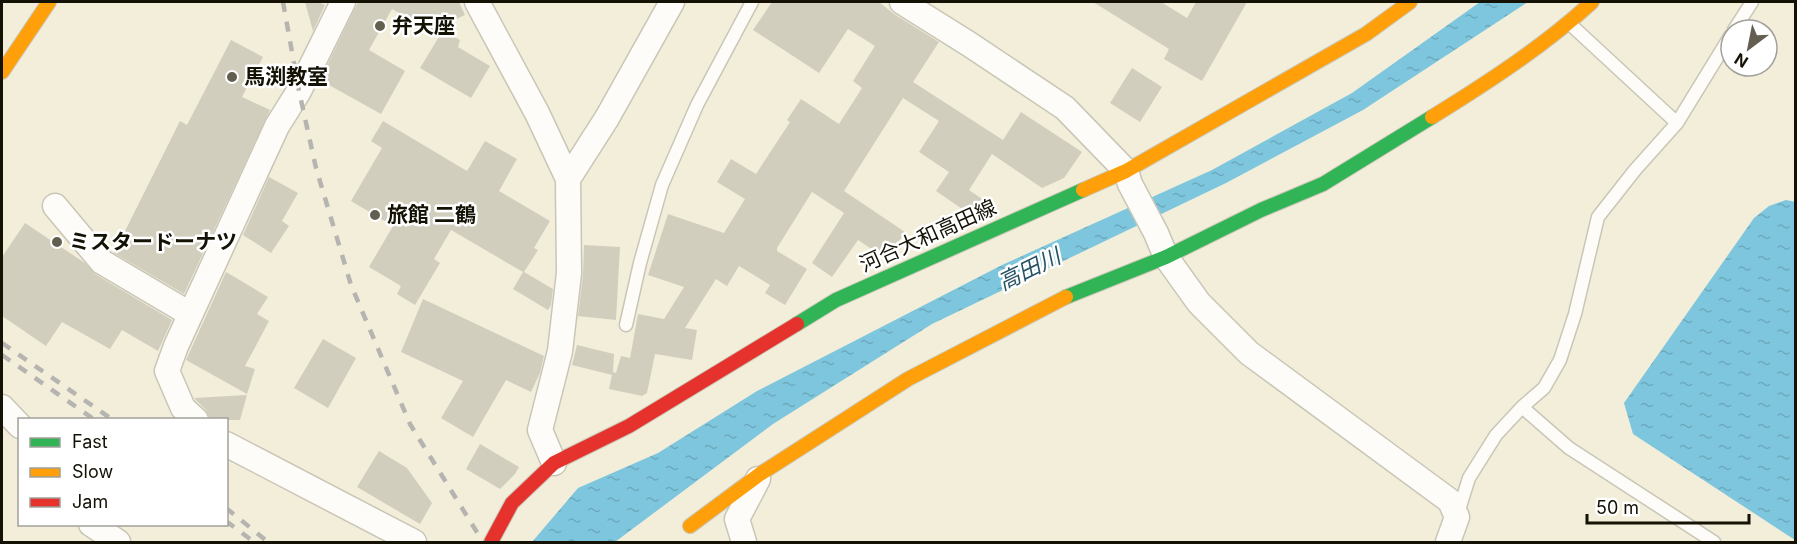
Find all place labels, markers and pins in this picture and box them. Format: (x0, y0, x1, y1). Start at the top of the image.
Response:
place label: 弁天座 (392, 13, 455, 38)
marker: 弁天座 (373, 19, 387, 33)
place label: 馬渕教室 (244, 64, 328, 89)
marker: 馬渕教室 (225, 70, 239, 84)
place label: 旅館 二鶴 (387, 202, 476, 227)
marker: 旅館 二鶴 (368, 208, 382, 222)
place label: ミスタードーナツ (69, 229, 237, 254)
marker: ミスタードーナツ (50, 235, 64, 249)

